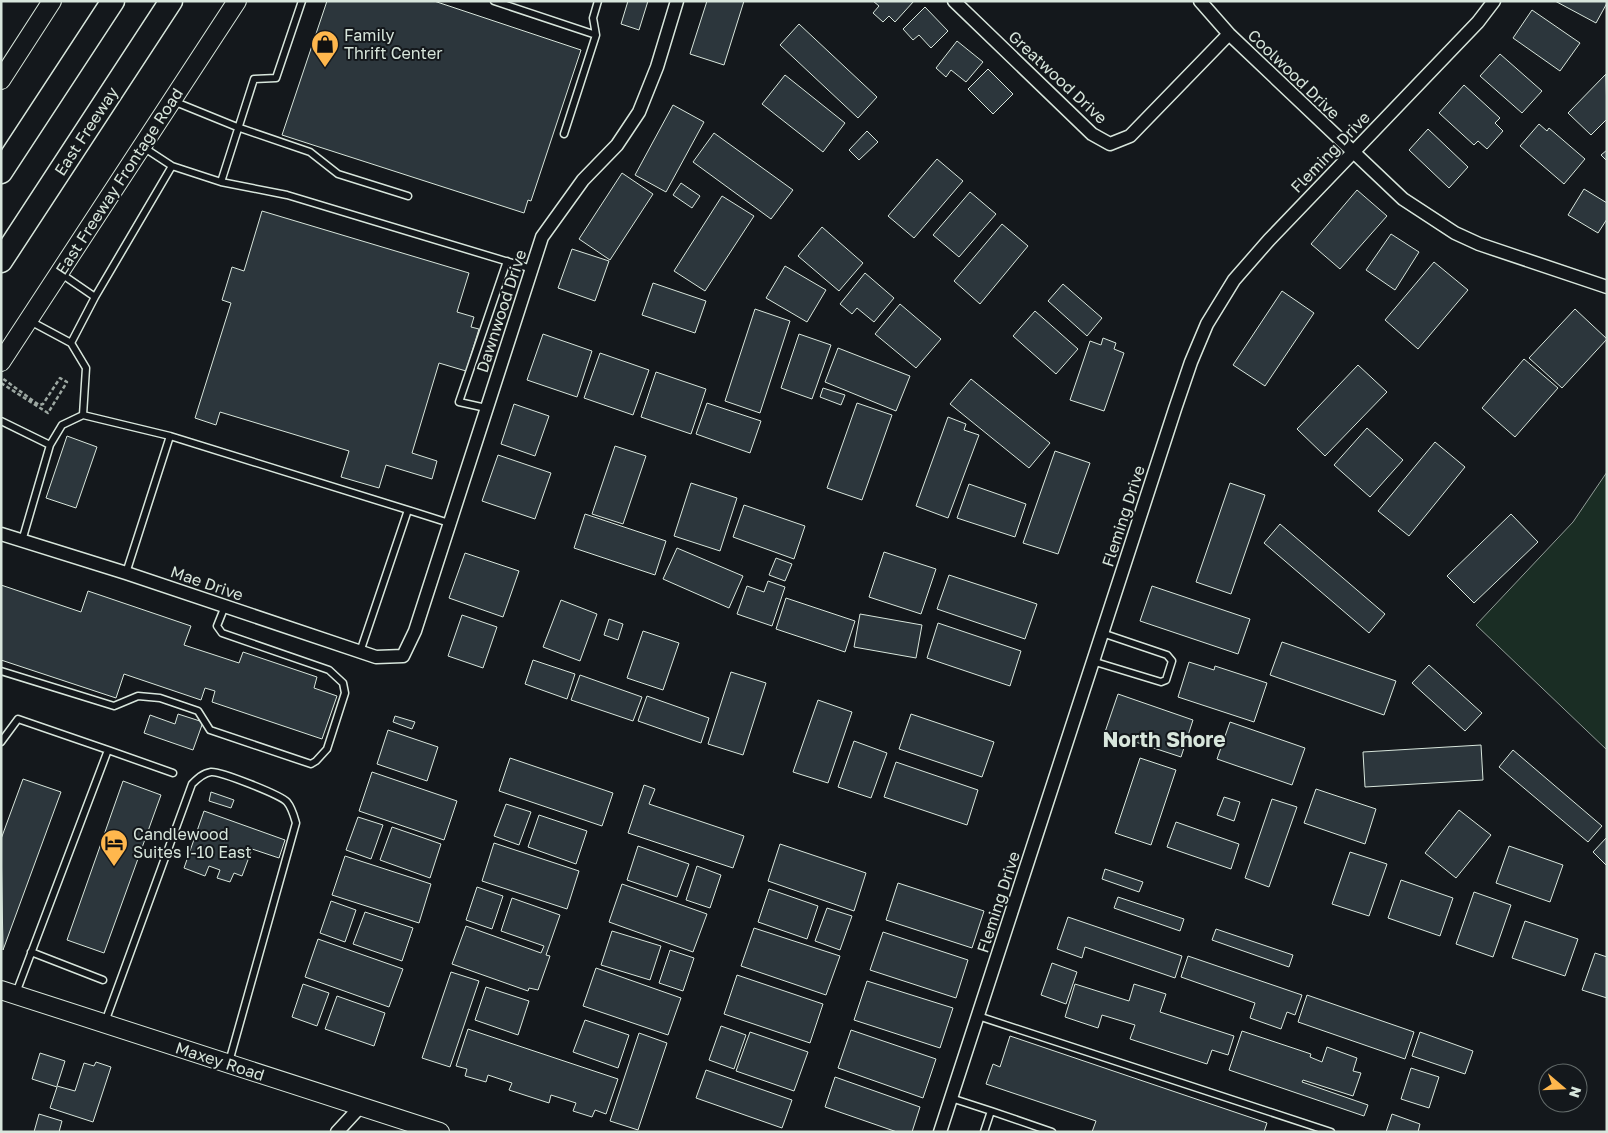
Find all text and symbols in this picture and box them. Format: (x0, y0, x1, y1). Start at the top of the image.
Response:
place label: Family Thrift Center (344, 25, 442, 63)
street label: Coolwood Drive (1244, 25, 1344, 123)
street label: Greatwood Drive (1005, 26, 1111, 128)
shop icon: Family Thrift Center (310, 29, 340, 68)
street label: East Freeway (50, 83, 122, 179)
street label: East Freeway Frontage Road (51, 84, 187, 278)
street label: Fleming Drive (1286, 107, 1374, 197)
street label: Dawnwood Drive (472, 247, 530, 375)
street label: Fleming Drive (1097, 463, 1149, 569)
street label: Mae Drive (168, 561, 246, 605)
district label: North Shore (1102, 726, 1226, 752)
place label: Candlewood Suites I-10 East (133, 824, 252, 862)
hotel icon: Candlewood Suites I-10 East (99, 828, 129, 867)
street label: Fleming Drive (972, 849, 1024, 955)
street label: Maxey Road (173, 1037, 267, 1085)
north arrow (1538, 1063, 1588, 1113)
text: N (1566, 1085, 1586, 1100)

